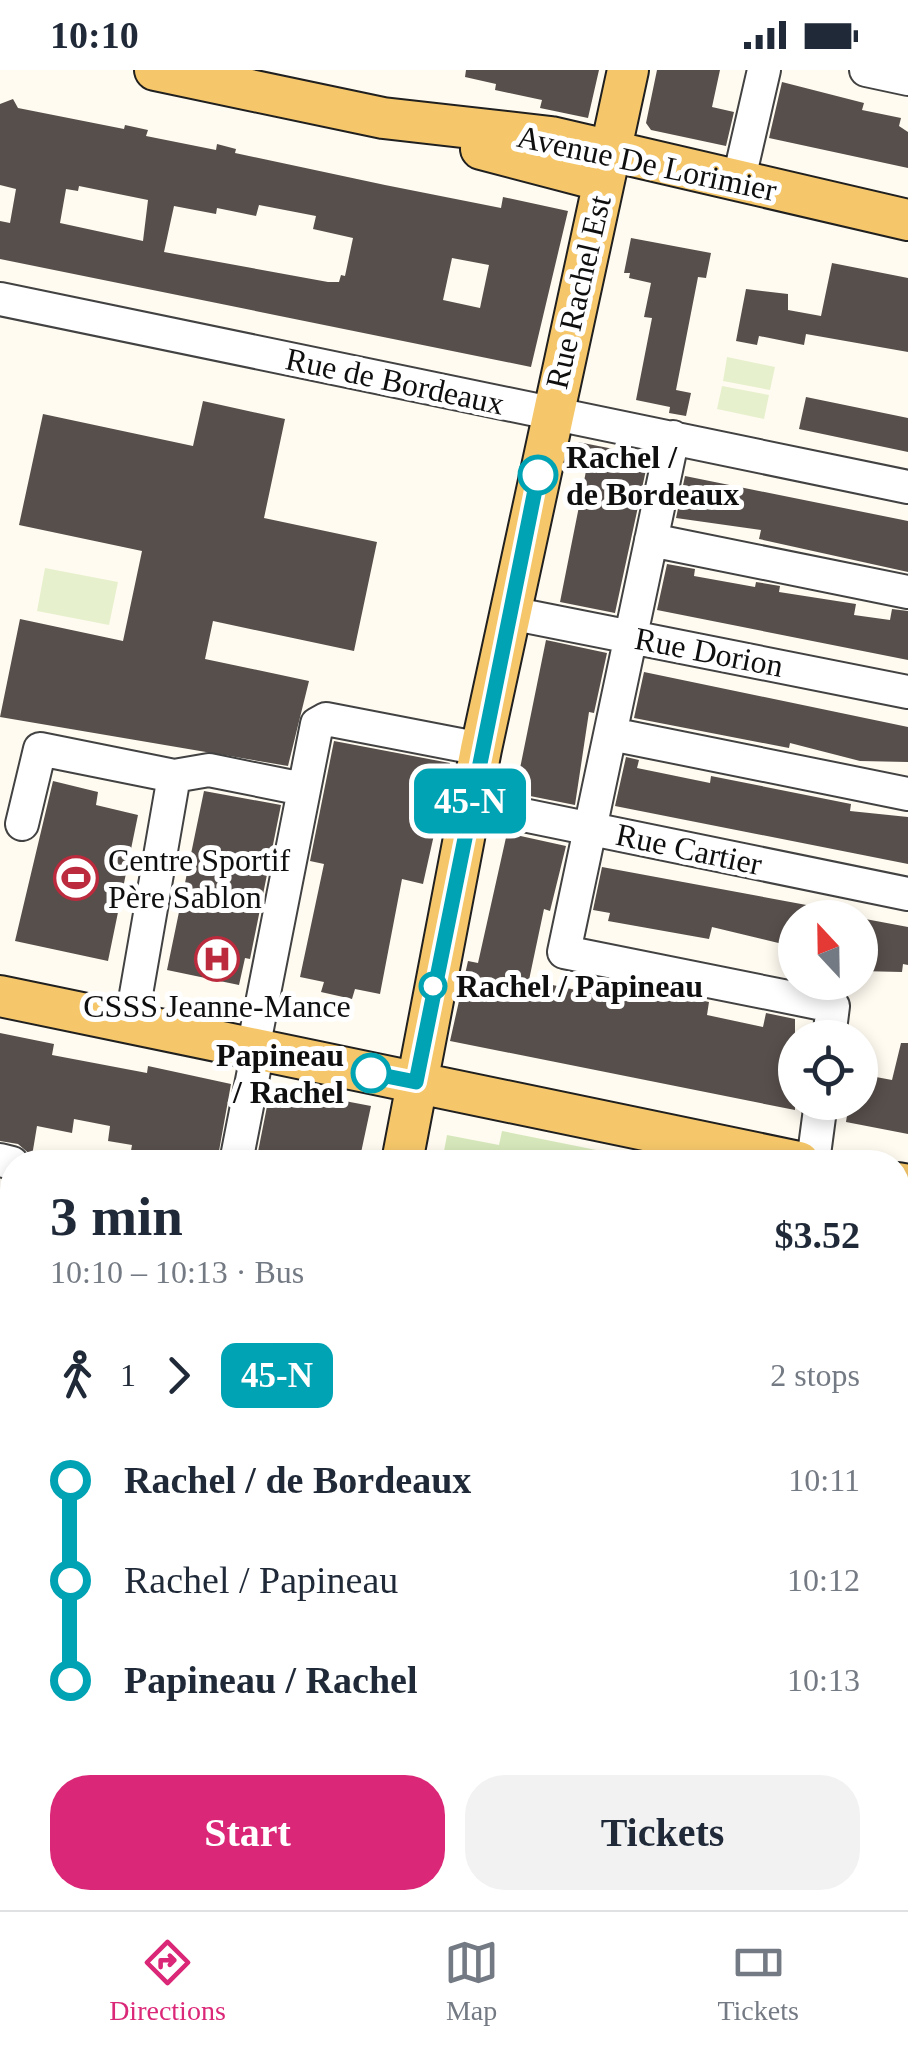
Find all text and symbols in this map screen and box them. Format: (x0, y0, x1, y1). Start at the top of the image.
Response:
text: 10:10 (50, 14, 139, 56)
street label: Avenue De Lorimier (514, 118, 780, 208)
street label: Rue Rachel Est (538, 192, 618, 392)
street label: Rue de Bordeaux (283, 340, 507, 422)
place label: Rachel / de Bordeaux (566, 439, 739, 512)
marker: Rachel / de Bordeaux (519, 456, 557, 494)
street label: Rue Dorion (632, 620, 786, 684)
line badge: 45-N (400, 768, 540, 834)
text: 45-N (434, 782, 506, 821)
street label: Rue Cartier (613, 816, 766, 882)
place label: Centre Sportif Père Sablon (108, 842, 291, 915)
sports icon: Centre Sportif Père Sablon (53, 855, 99, 901)
north arrow (778, 900, 878, 1000)
map controls (778, 900, 878, 1120)
hospital icon: CSSS Jeanne-Mance (194, 936, 240, 982)
place label: Rachel / Papineau (456, 968, 703, 1004)
marker: Rachel / Papineau (420, 973, 446, 999)
place label: CSSS Jeanne-Mance (83, 988, 351, 1024)
button: locate (778, 1020, 878, 1120)
place label: Papineau / Rachel (216, 1037, 344, 1110)
marker: Papineau / Rachel (352, 1054, 390, 1092)
text: 3 min (50, 1186, 183, 1247)
text: $3.52 (775, 1214, 860, 1256)
text: 10:10 – 10:13 · Bus (50, 1254, 304, 1290)
icon: walk (50, 1348, 105, 1403)
icon: forward (151, 1348, 206, 1403)
text: 45-N (241, 1356, 313, 1395)
text: 1 (120, 1357, 136, 1393)
text: 2 stops (770, 1357, 860, 1393)
text: Rachel / de Bordeaux (124, 1459, 471, 1501)
text: 10:11 (788, 1462, 860, 1498)
text: Rachel / Papineau (124, 1559, 398, 1601)
text: 10:12 (787, 1562, 860, 1598)
text: Papineau / Rachel (124, 1659, 417, 1701)
text: 10:13 (787, 1662, 860, 1698)
button: Start (50, 1775, 445, 1890)
button: Tickets (465, 1775, 860, 1890)
tab: Directions (109, 1935, 226, 2027)
tab: Map (444, 1935, 499, 2027)
tab: Tickets (717, 1935, 799, 2027)

